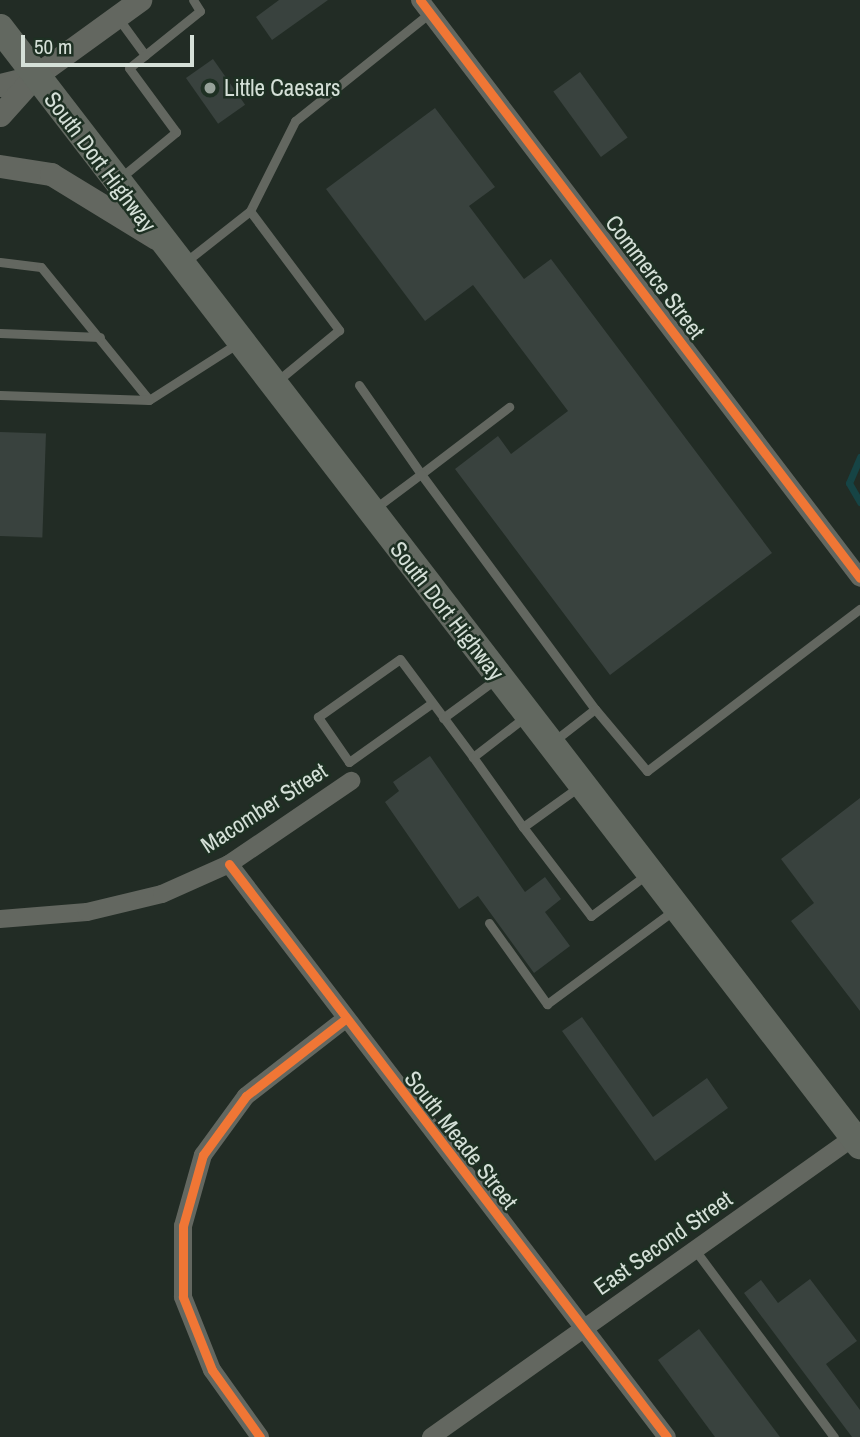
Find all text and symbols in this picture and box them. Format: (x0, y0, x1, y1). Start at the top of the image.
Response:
scale bar (24, 21, 198, 65)
text: 50 m (34, 32, 72, 61)
place label: Little Caesars (224, 74, 340, 102)
marker: Little Caesars (202, 80, 218, 96)
street label: South Dort Highway (38, 86, 162, 238)
street label: Commerce Street (600, 210, 710, 344)
street label: South Dort Highway (384, 536, 510, 686)
street label: Macomber Street (196, 757, 332, 859)
street label: South Meade Street (398, 1065, 524, 1215)
street label: East Second Street (589, 1185, 737, 1301)

